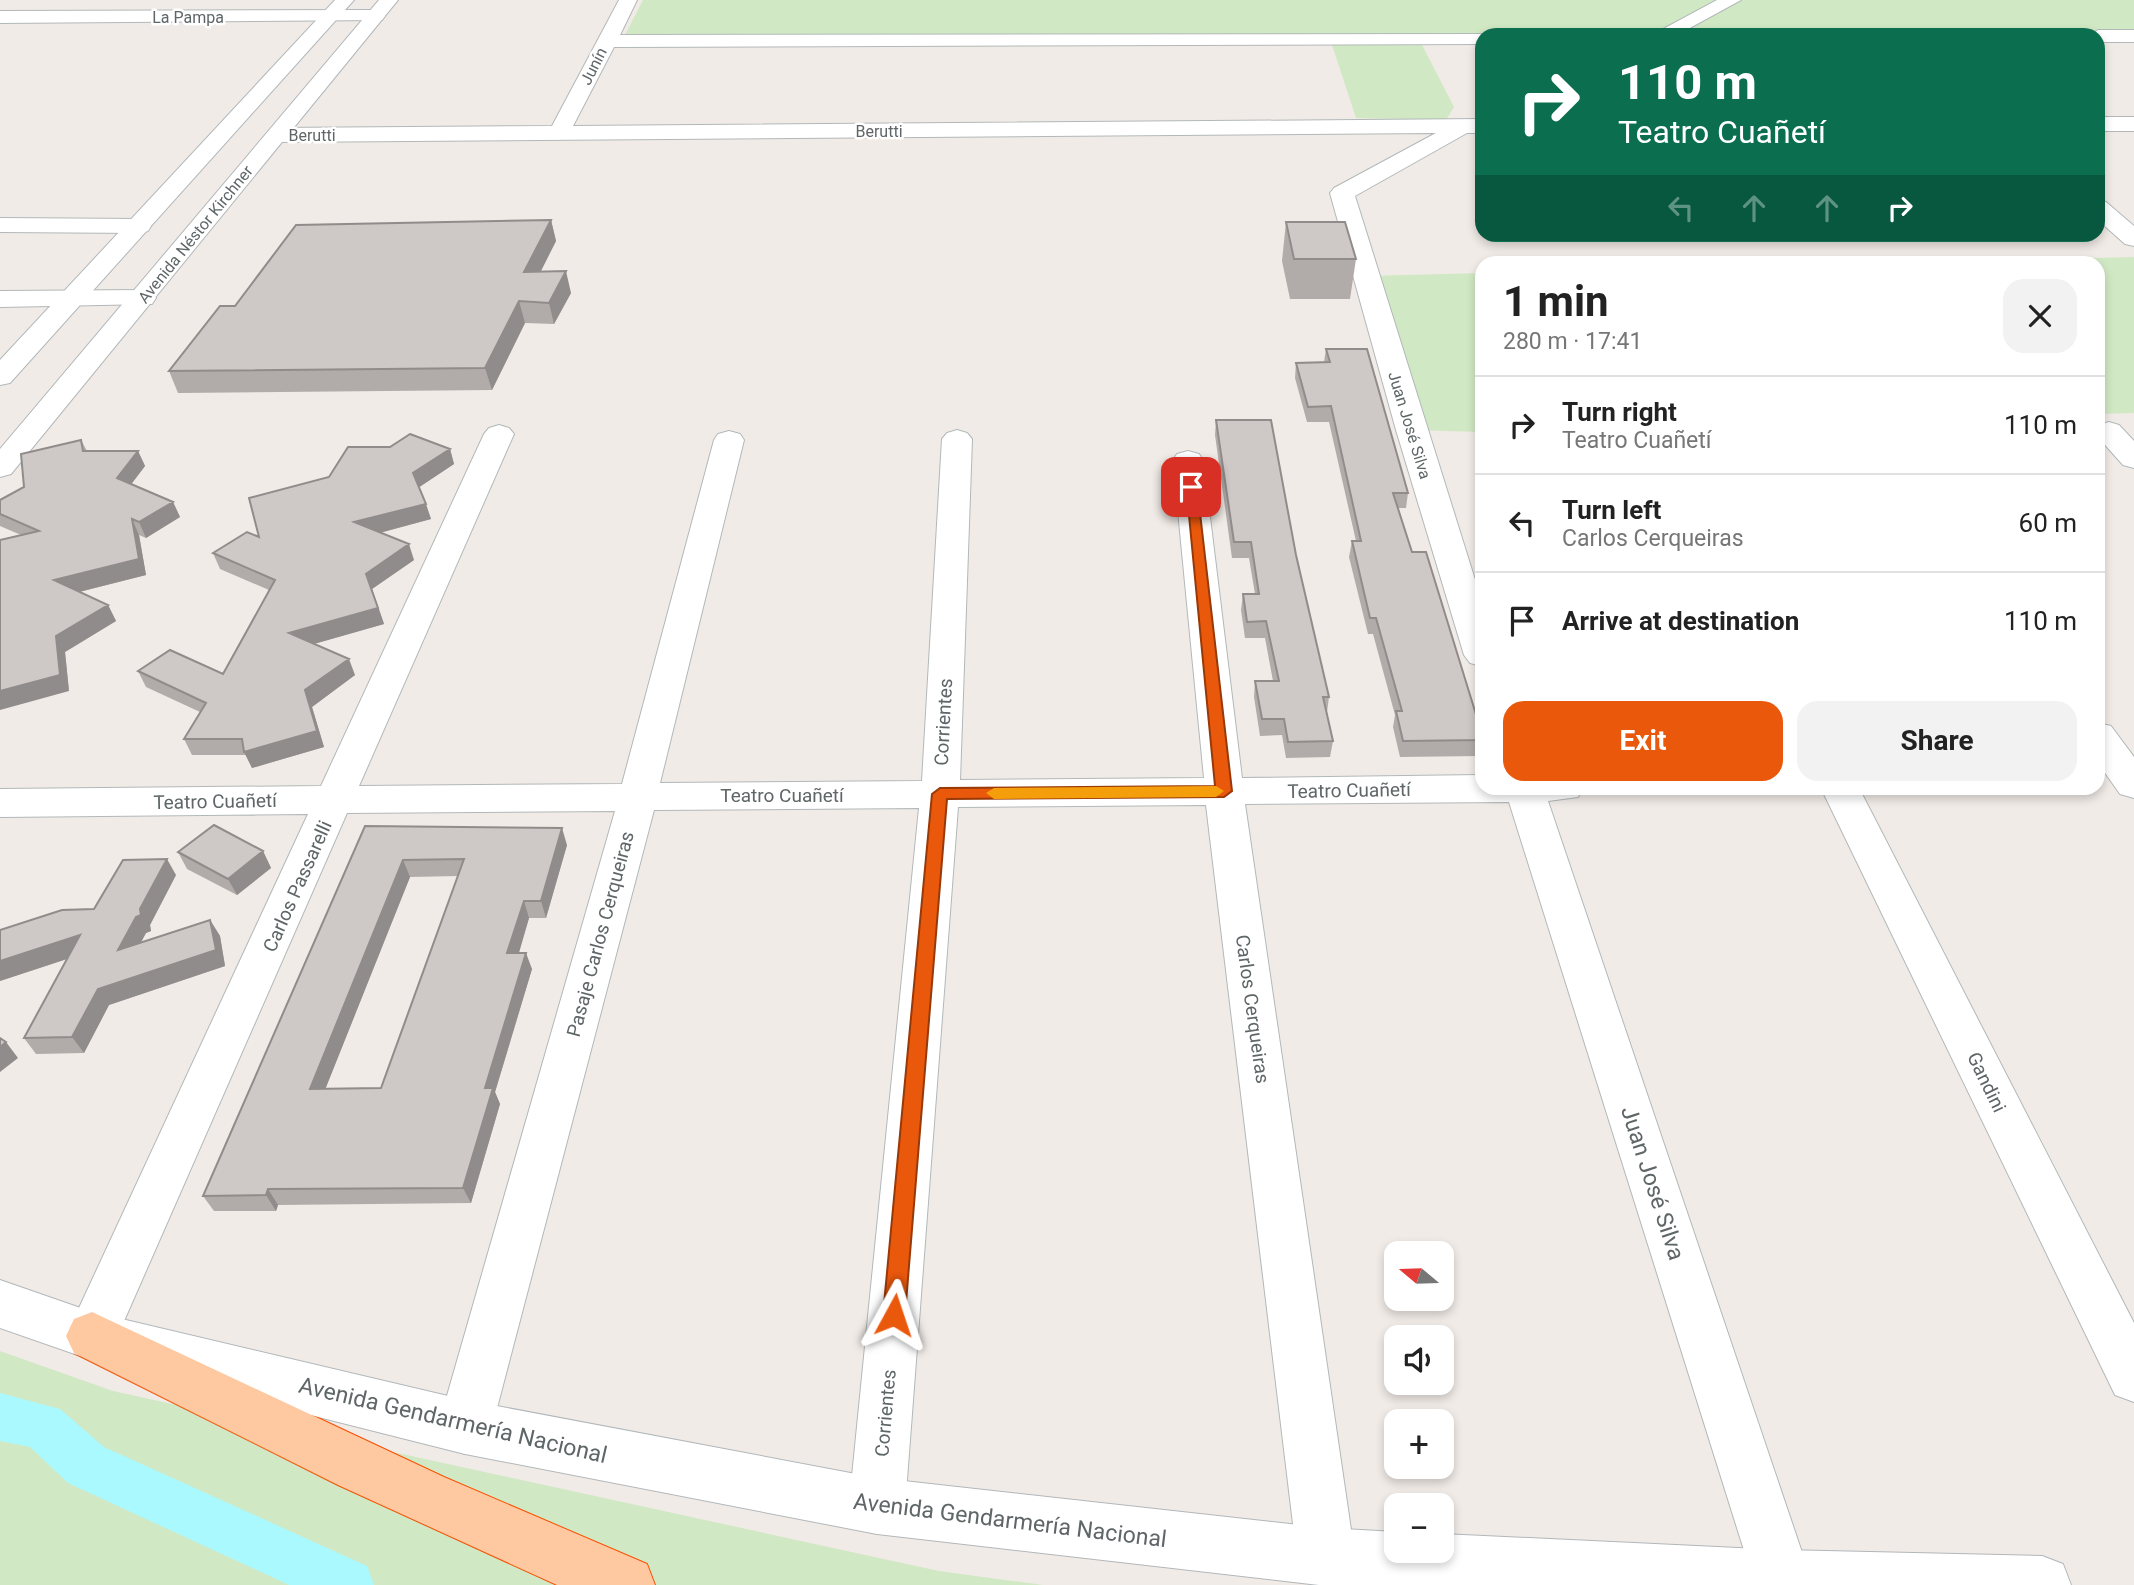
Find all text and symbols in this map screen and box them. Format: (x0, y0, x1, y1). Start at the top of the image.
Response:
street label: La Pampa (152, 8, 224, 27)
street label: Junín (576, 44, 611, 88)
text: 110 m (1618, 54, 1757, 111)
icon: right (1503, 56, 1594, 147)
text: Teatro Cuañetí (1618, 113, 1826, 151)
street label: Berutti (855, 122, 903, 141)
street label: Berutti (288, 126, 336, 145)
street label: Avenida Néstor Kirchner (134, 161, 257, 307)
icon: left (1662, 189, 1700, 227)
icon: ahead (1735, 189, 1773, 227)
icon: ahead (1808, 189, 1846, 227)
icon: right (1881, 189, 1919, 227)
text: 1 min (1503, 277, 1609, 326)
button: close (2003, 279, 2077, 353)
text: 280 m · 17:41 (1503, 328, 1642, 355)
street label: Juan José Silva (1384, 369, 1435, 481)
text: Turn right (1562, 397, 1677, 427)
icon: right (1503, 406, 1541, 444)
text: 110 m (2004, 410, 2077, 440)
text: Teatro Cuañetí (1562, 427, 1712, 454)
pin (1161, 457, 1221, 517)
icon: arrive (1172, 468, 1210, 506)
text: Turn left (1562, 495, 1661, 525)
icon: left (1503, 504, 1541, 542)
text: 60 m (2019, 508, 2077, 538)
text: Carlos Cerqueiras (1562, 525, 1744, 552)
icon: arrive (1503, 602, 1541, 640)
text: Arrive at destination (1562, 606, 1799, 636)
text: 110 m (2004, 606, 2077, 636)
street label: Corrientes (930, 678, 957, 766)
button: Exit (1503, 701, 1783, 781)
button: Share (1797, 701, 2077, 781)
street label: Teatro Cuañetí (1287, 778, 1412, 803)
street label: Teatro Cuañetí (720, 784, 845, 807)
street label: Teatro Cuañetí (153, 789, 278, 814)
street label: Carlos Passarelli (258, 817, 337, 956)
street label: Pasaje Carlos Cerqueiras (562, 829, 639, 1039)
street label: Carlos Cerqueiras (1231, 933, 1274, 1085)
street label: Gandini (1962, 1048, 2011, 1116)
street label: Juan José Silva (1615, 1103, 1690, 1264)
north arrow (1384, 1241, 1454, 1311)
map controls (1384, 1241, 1454, 1563)
position arrow (857, 1278, 931, 1352)
button: sound (1384, 1325, 1454, 1395)
street label: Corrientes (870, 1369, 901, 1458)
street label: Avenida Gendarmería Nacional (296, 1372, 610, 1469)
button: + (1384, 1409, 1454, 1479)
street label: Avenida Gendarmería Nacional (852, 1488, 1168, 1553)
button: − (1384, 1493, 1454, 1563)

